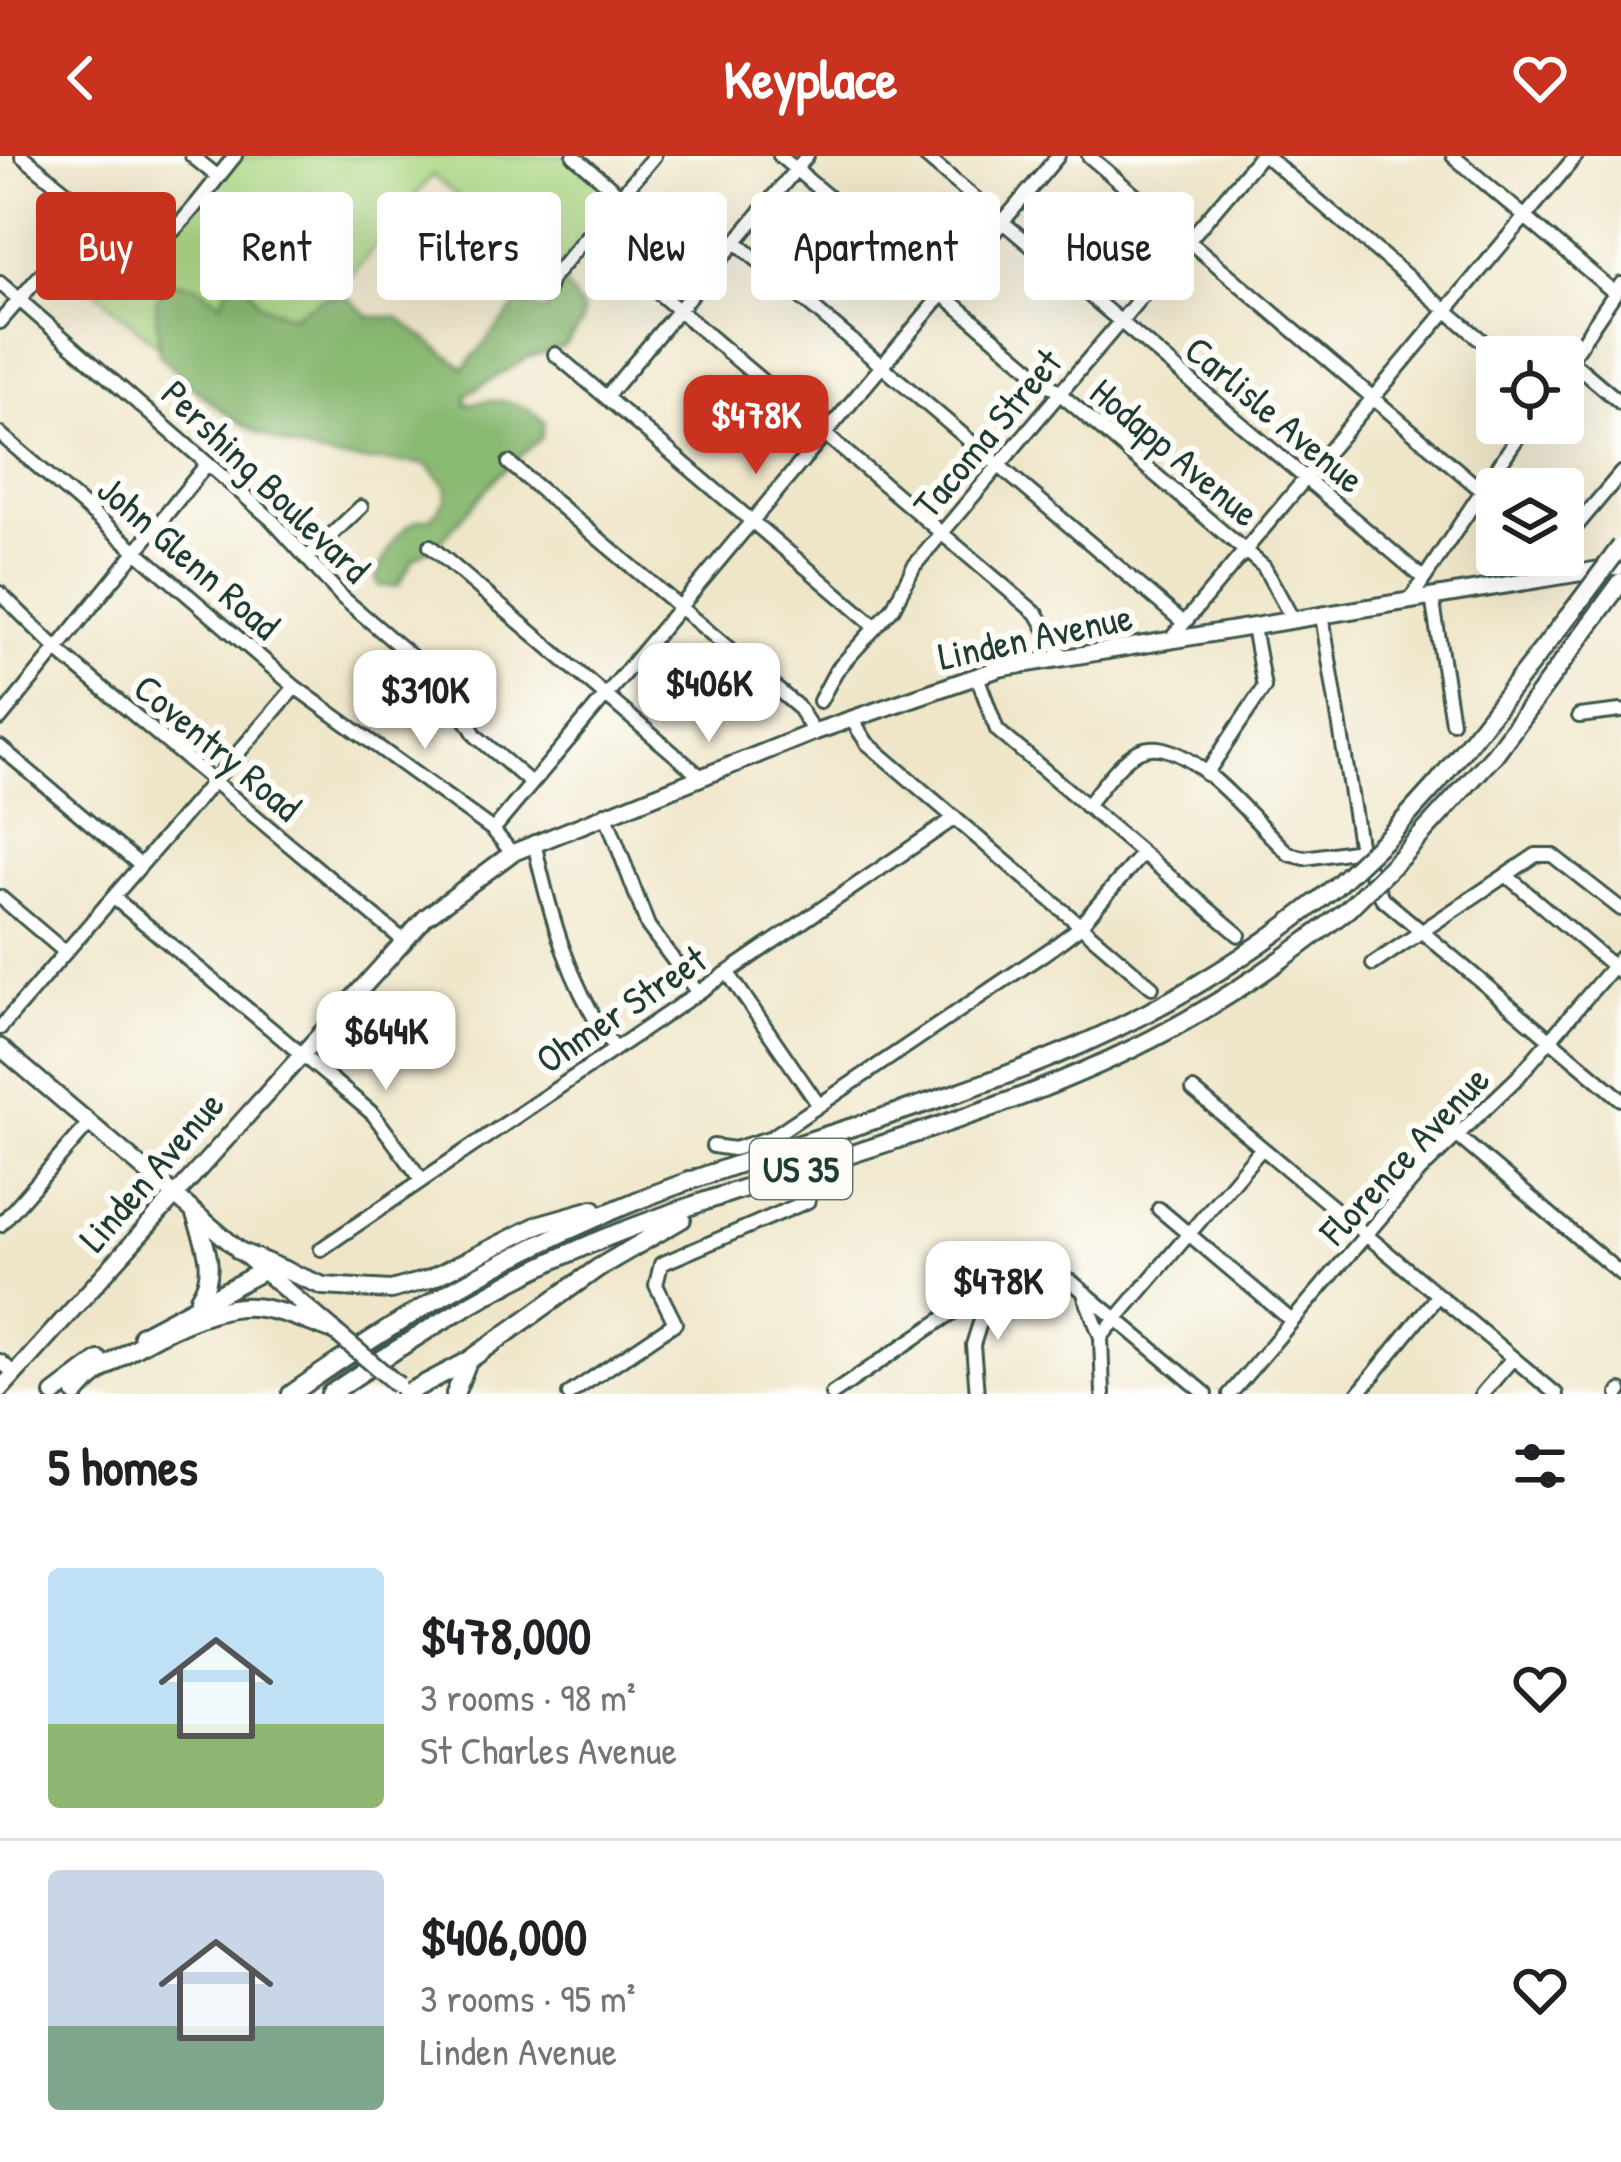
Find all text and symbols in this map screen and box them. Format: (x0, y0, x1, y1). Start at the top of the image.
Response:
text: Keyplace (724, 42, 897, 115)
icon: back (48, 45, 114, 111)
icon: heart (1507, 45, 1573, 111)
chip: Buy (36, 192, 176, 300)
chip: Rent (200, 192, 353, 300)
chip: Filters (377, 192, 561, 300)
chip: New (585, 192, 727, 300)
chip: Apartment (751, 192, 1000, 300)
chip: House (1024, 192, 1194, 300)
street label: Carlisle Avenue (1174, 323, 1376, 504)
street label: Tacoma Street (900, 336, 1073, 529)
map controls (1476, 336, 1584, 576)
button: locate (1476, 336, 1584, 444)
street label: Hodapp Avenue (1079, 365, 1271, 538)
street label: Pershing Boulevard (150, 367, 382, 594)
pin: $478K (672, 375, 840, 477)
text: $478K (711, 387, 802, 440)
street label: John Glenn Road (87, 463, 292, 651)
button: layers (1476, 468, 1584, 576)
street label: Linden Avenue (933, 589, 1137, 682)
pin: $406K (625, 643, 793, 745)
pin: $310K (341, 650, 509, 752)
text: $406K (665, 655, 753, 708)
street label: Coventry Road (123, 661, 313, 832)
text: $310K (380, 662, 470, 715)
street label: Ohmer Street (525, 932, 717, 1085)
pin: $644K (302, 991, 470, 1093)
text: $644K (344, 1003, 428, 1056)
street label: Florence Avenue (1306, 1053, 1501, 1257)
street label: Linden Avenue (66, 1079, 235, 1262)
road number: US 35 (750, 1139, 852, 1199)
pin: $478K (914, 1241, 1082, 1343)
text: $478K (953, 1253, 1044, 1306)
text: 5 homes (48, 1432, 198, 1501)
icon: filters (1507, 1433, 1573, 1499)
text: $478,000 (420, 1601, 591, 1670)
icon: home (144, 1616, 288, 1760)
icon: heart (1507, 1655, 1573, 1721)
text: 3 rooms · 98 m² (420, 1670, 636, 1723)
text: St Charles Avenue (420, 1723, 677, 1776)
text: $406,000 (420, 1902, 587, 1971)
icon: home (144, 1918, 288, 2062)
icon: heart (1507, 1957, 1573, 2023)
text: 3 rooms · 95 m² (420, 1971, 635, 2024)
text: Linden Avenue (420, 2024, 617, 2077)

